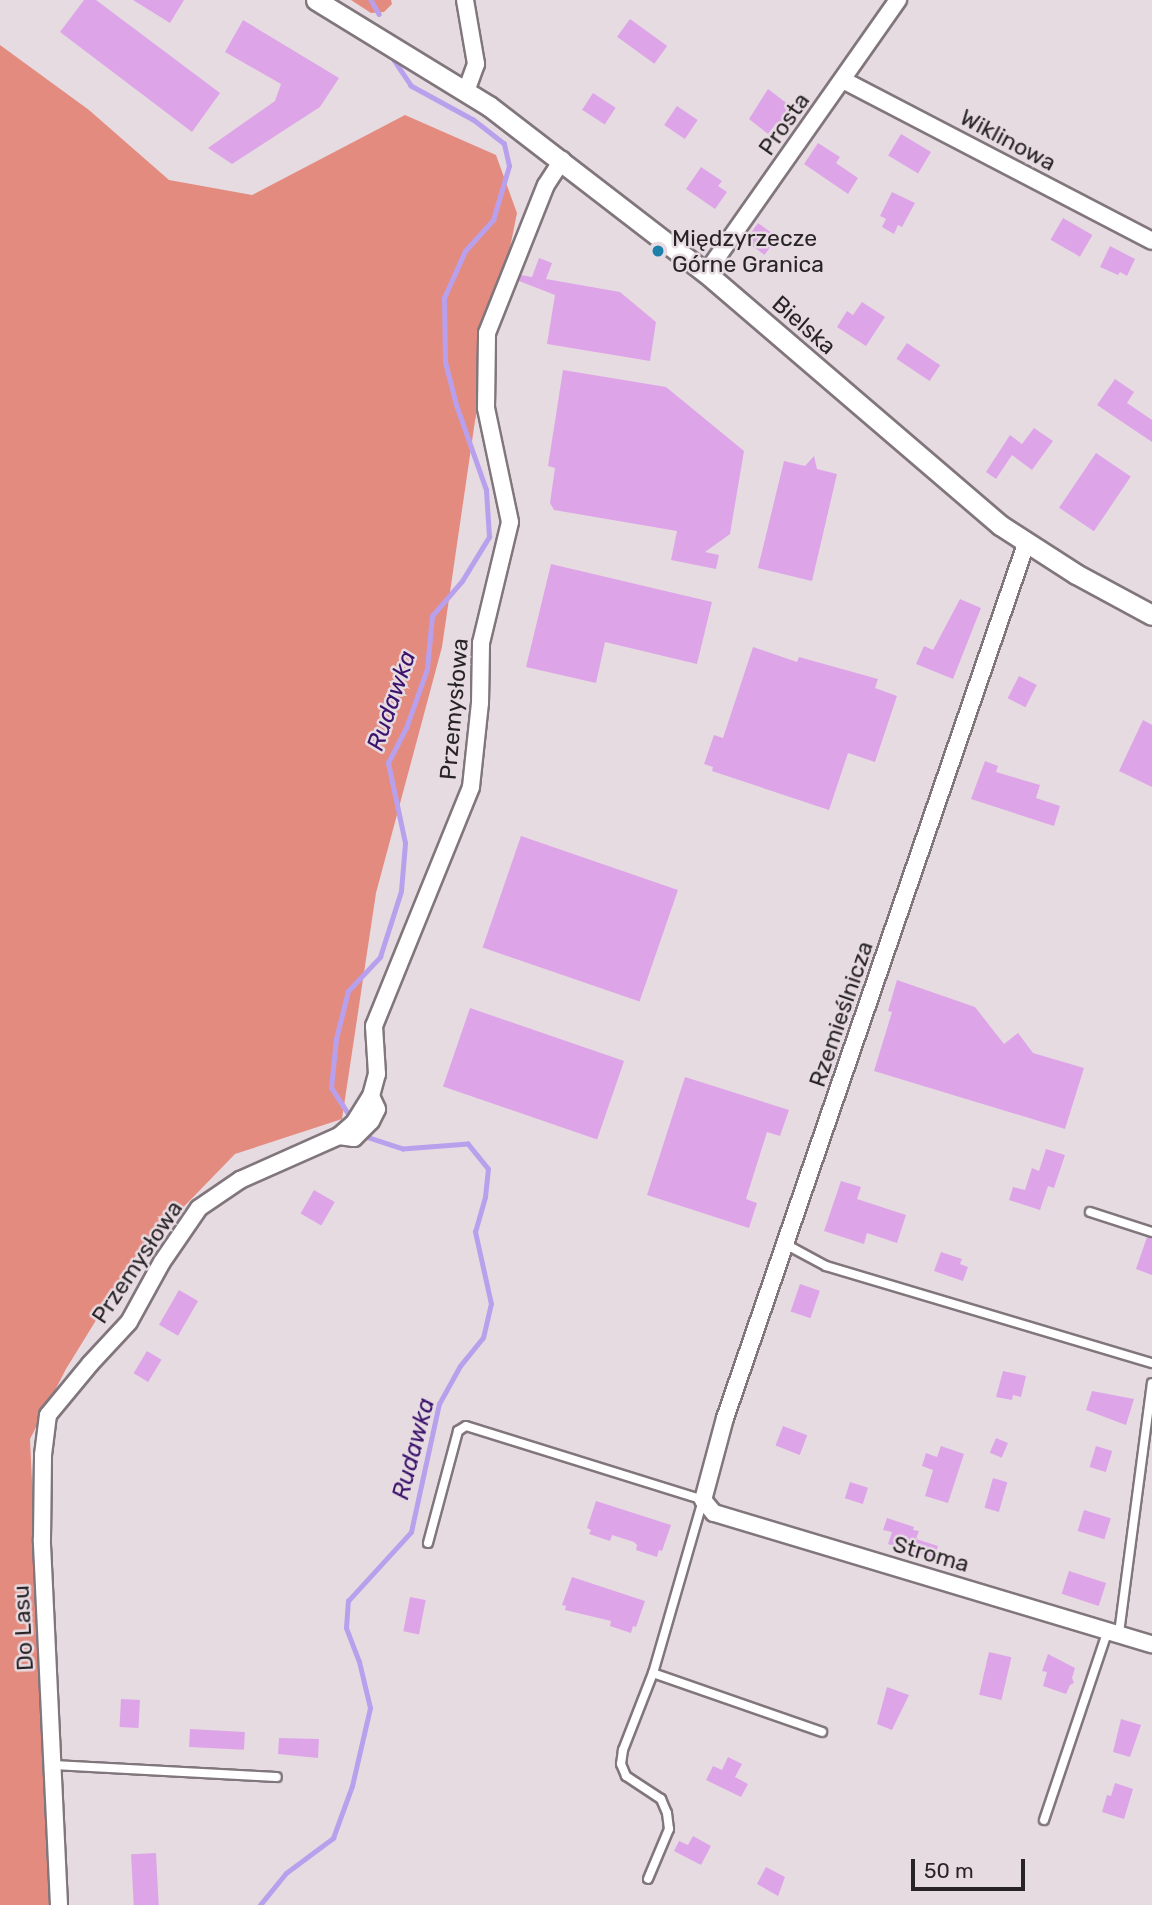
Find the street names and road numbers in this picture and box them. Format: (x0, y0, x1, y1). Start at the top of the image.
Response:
street label: Prosta (753, 87, 815, 161)
street label: Wiklinowa (955, 103, 1061, 177)
street label: Bielska (766, 290, 842, 360)
street label: Przemysłowa (434, 637, 474, 781)
street label: Rzemieślnicza (803, 937, 879, 1091)
street label: Przemysłowa (86, 1195, 188, 1329)
street label: Stroma (890, 1530, 972, 1578)
street label: Do Lasu (7, 1584, 39, 1672)

